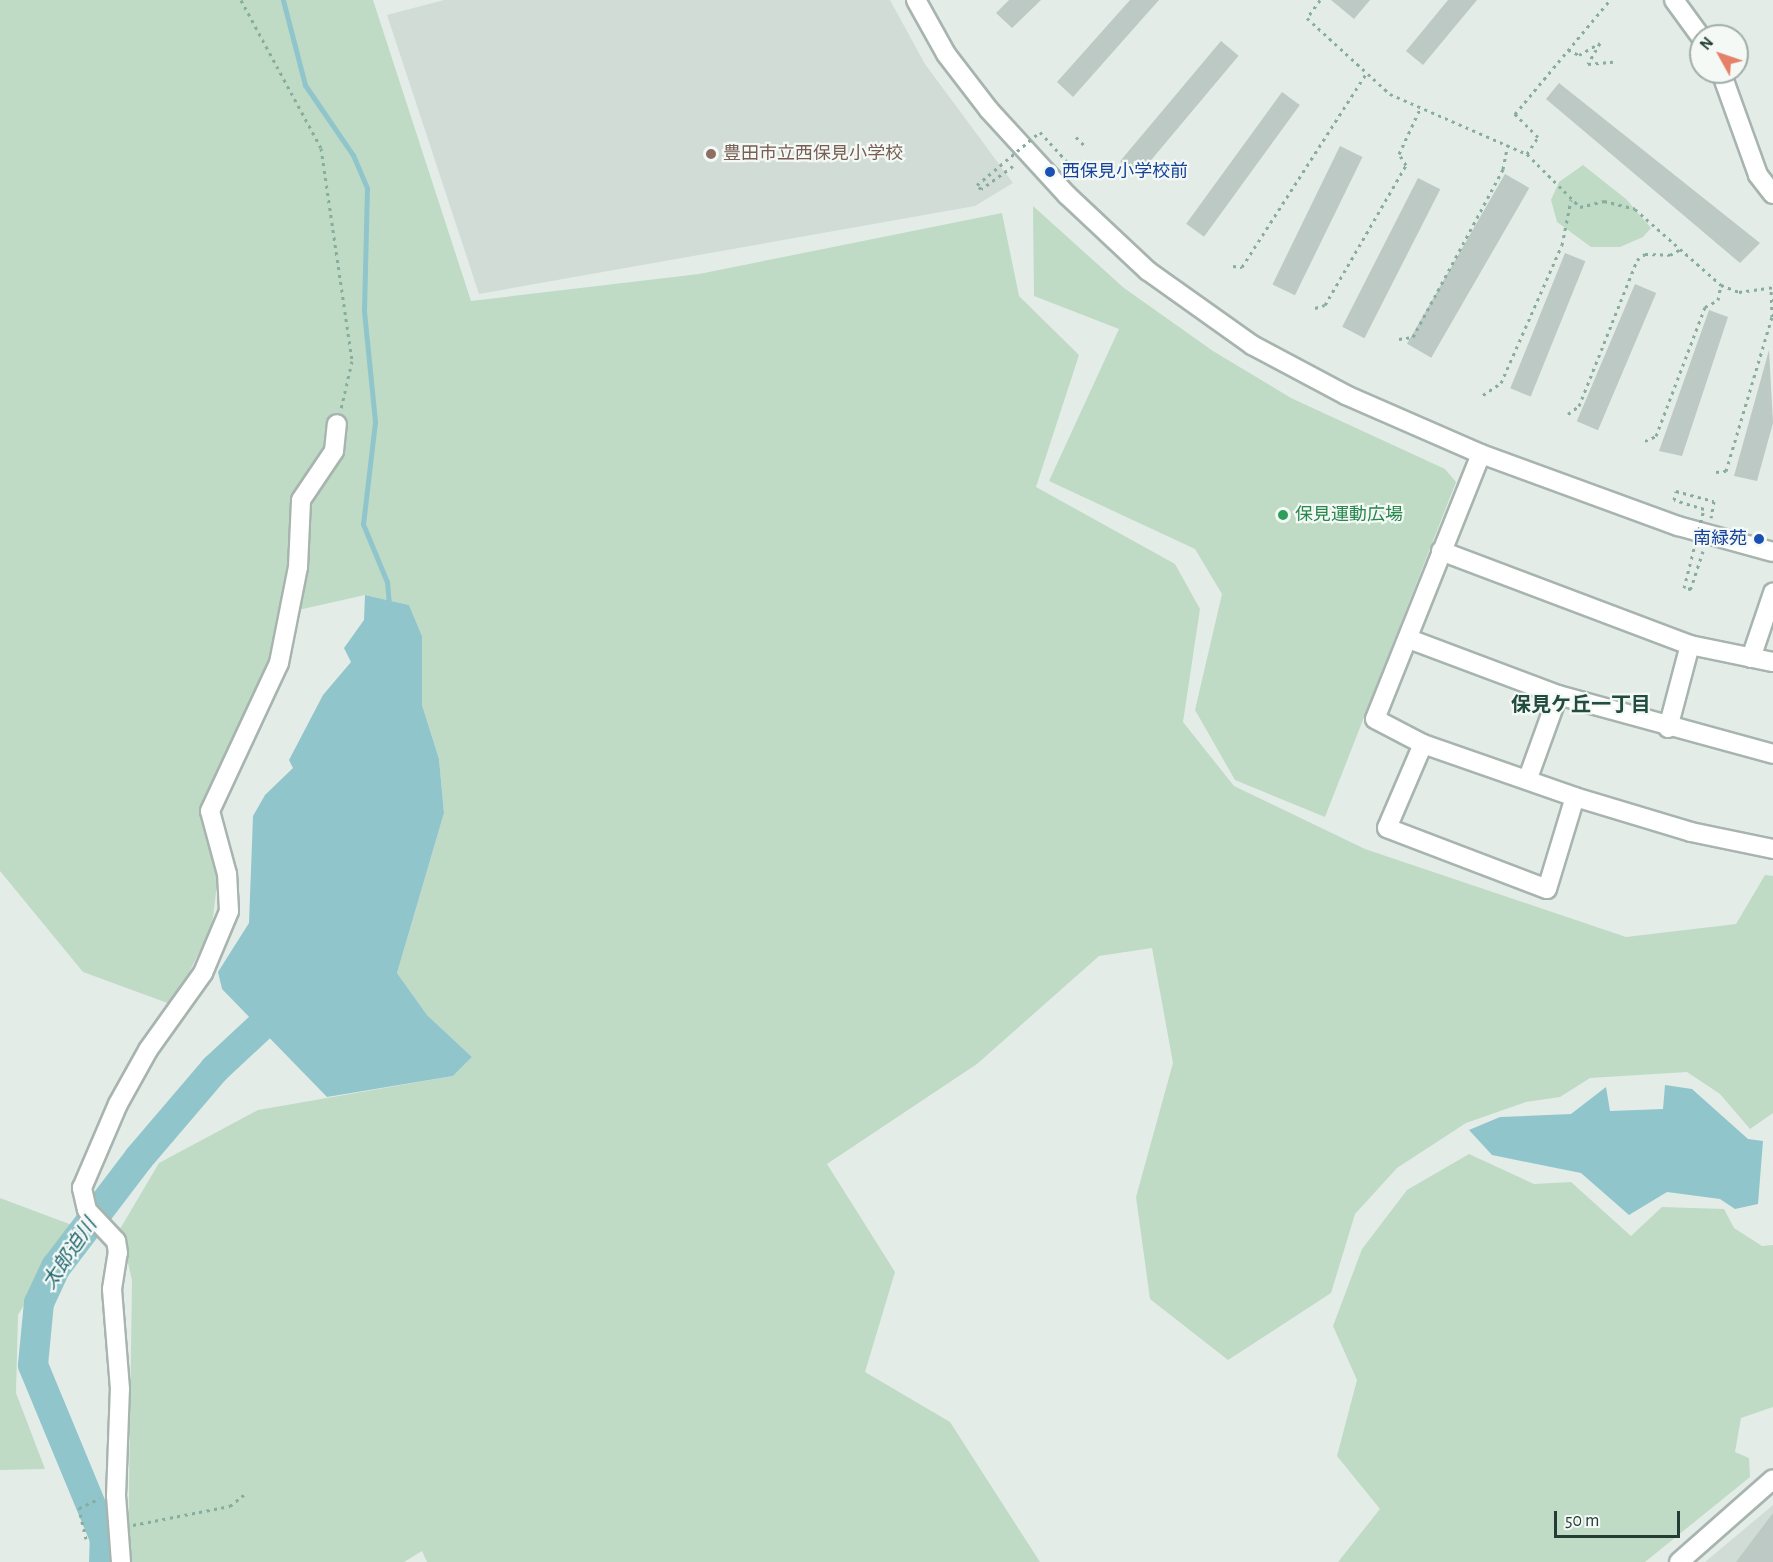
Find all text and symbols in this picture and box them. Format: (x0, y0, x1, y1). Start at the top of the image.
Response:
north arrow (1689, 24, 1749, 84)
text: N (1697, 34, 1716, 53)
place label: 豊田市立西保見小学校 (723, 143, 903, 165)
marker: 豊田市立西保見小学校 (704, 147, 718, 161)
place label: 西保見小学校前 (1062, 161, 1188, 183)
marker: 西保見小学校前 (1043, 165, 1057, 179)
place label: 保見運動広場 (1295, 504, 1403, 526)
marker: 保見運動広場 (1276, 508, 1290, 522)
place label: 南緑苑 (1693, 528, 1747, 550)
marker: 南緑苑 (1752, 532, 1766, 546)
district label: 保見ケ丘一丁目 (1511, 693, 1651, 717)
water label: 太郎迫川 (38, 1214, 102, 1294)
scale bar (1557, 1499, 1683, 1537)
text: 50 m (1565, 1512, 1599, 1530)

